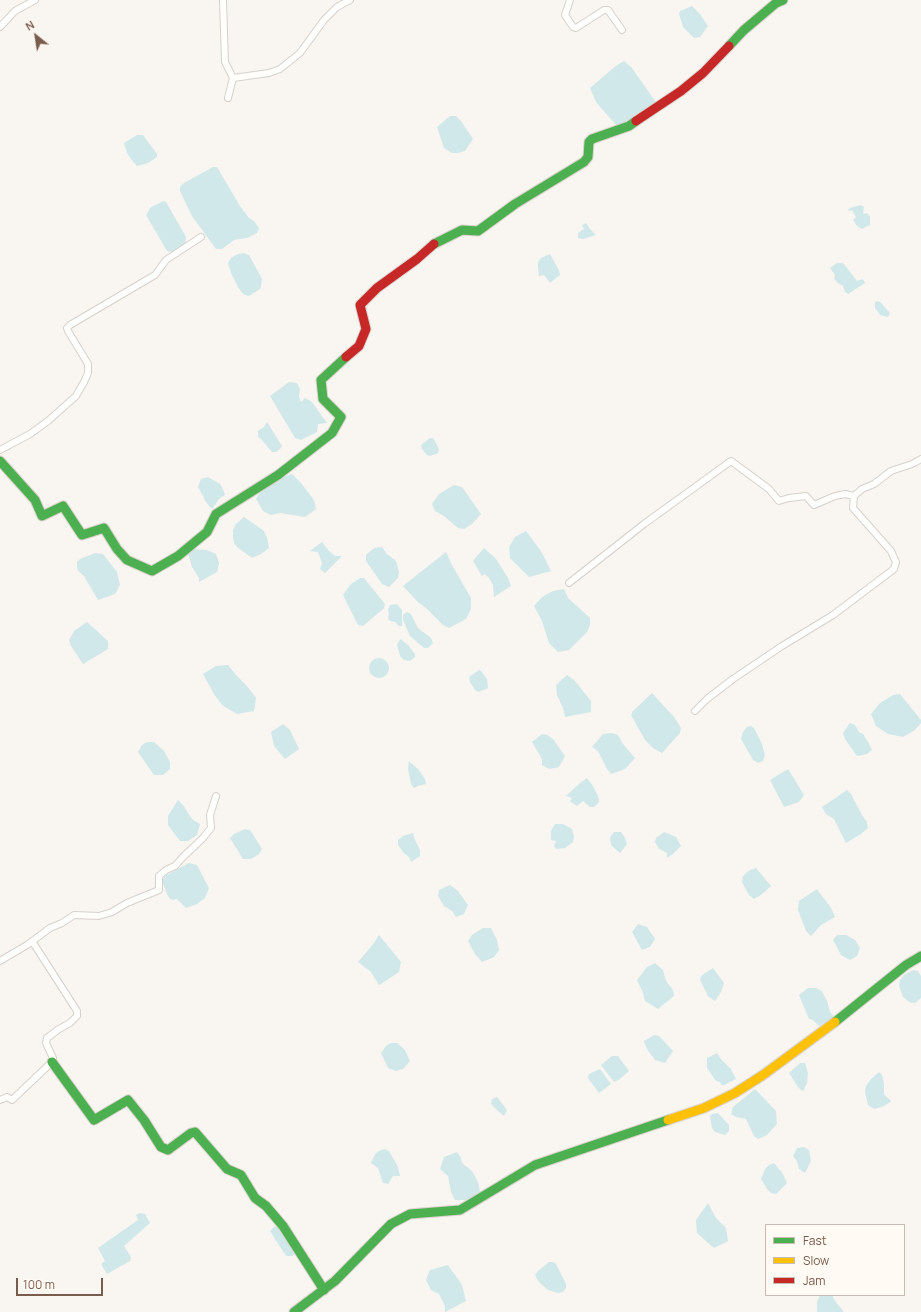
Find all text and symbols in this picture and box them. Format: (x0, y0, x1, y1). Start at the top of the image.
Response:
north arrow (16, 16, 56, 56)
text: N (23, 17, 37, 34)
legend (765, 1224, 905, 1296)
text: Fast (803, 1232, 827, 1249)
text: Slow (803, 1252, 829, 1269)
scale bar (18, 1270, 105, 1296)
text: Jam (803, 1272, 825, 1289)
text: 100 m (23, 1276, 55, 1293)

